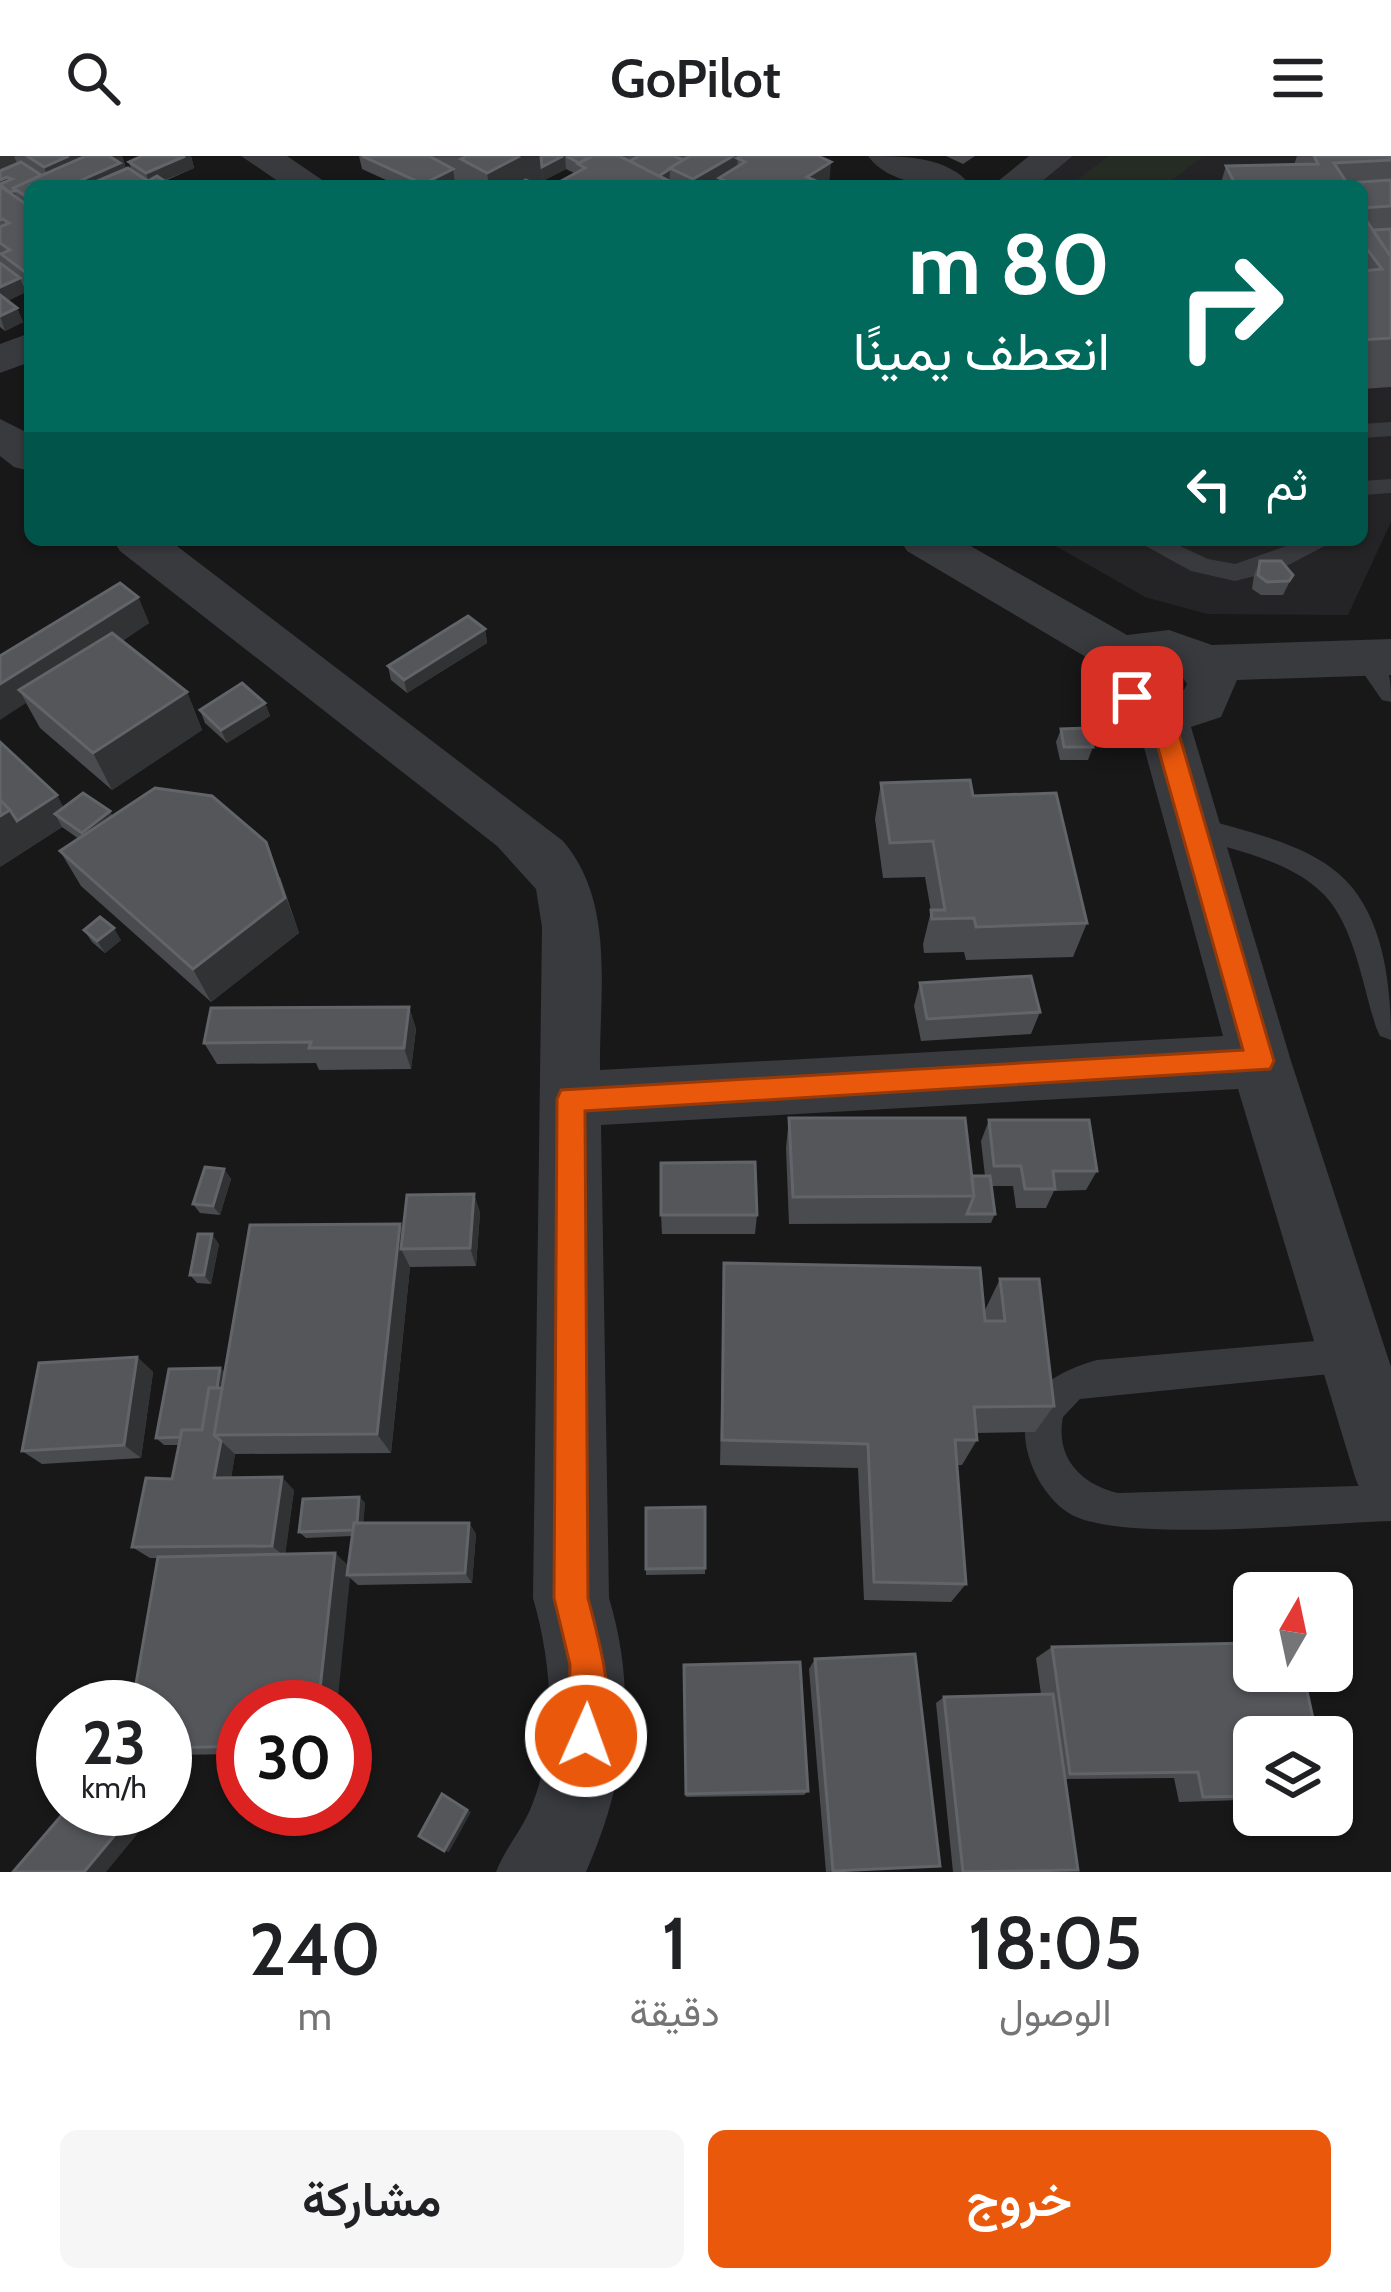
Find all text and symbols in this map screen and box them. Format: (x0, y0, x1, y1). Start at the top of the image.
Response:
icon: search (60, 45, 126, 111)
text: GoPilot (610, 45, 781, 111)
icon: menu (1265, 45, 1331, 111)
text: 80 m (908, 213, 1110, 315)
icon: right (1152, 228, 1308, 384)
text: انعطف يمينًا (853, 318, 1110, 384)
icon: left (1176, 456, 1242, 522)
text: ثم (1266, 457, 1308, 511)
pin (1081, 646, 1183, 748)
icon: arrive (1099, 664, 1165, 730)
north arrow (1233, 1572, 1353, 1692)
map controls (1233, 1572, 1353, 1836)
position arrow (523, 1673, 649, 1799)
speed limit sign: 30 (216, 1680, 372, 1836)
text: 23 (82, 1706, 146, 1779)
button: layers (1233, 1716, 1353, 1836)
text: km/h (81, 1769, 147, 1806)
text: 1 (662, 1900, 687, 1987)
text: 18:05 (968, 1900, 1142, 1987)
text: 240 (249, 1906, 381, 1993)
text: دقيقة (629, 1988, 720, 2036)
text: الوصول (999, 1988, 1112, 2036)
text: m (298, 1992, 332, 2040)
button: مشاركة (60, 2130, 684, 2268)
button: خروج (708, 2130, 1331, 2268)

